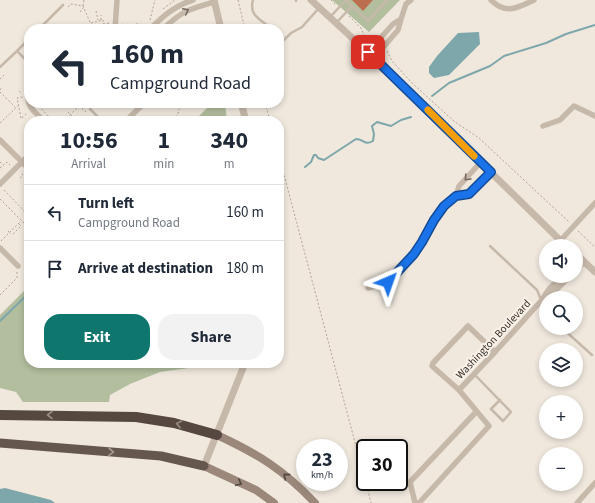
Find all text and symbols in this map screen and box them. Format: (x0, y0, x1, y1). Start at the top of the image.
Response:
one-way arrow (182, 8, 190, 16)
text: 160 m (110, 34, 184, 74)
pin (351, 35, 385, 69)
icon: left (44, 40, 96, 92)
icon: arrive (357, 41, 379, 63)
text: Campground Road (110, 71, 251, 96)
text: 10:56 (60, 123, 118, 158)
text: 1 (158, 123, 170, 158)
text: 340 (210, 123, 248, 158)
text: Arrival (71, 155, 106, 173)
text: min (153, 155, 174, 173)
text: m (224, 155, 235, 173)
one-way arrow (464, 173, 472, 181)
text: Turn left (78, 193, 134, 214)
icon: left (44, 202, 66, 224)
text: 160 m (226, 202, 264, 223)
text: Campground Road (78, 214, 180, 232)
map controls (539, 239, 583, 491)
button: sound (539, 239, 583, 283)
icon: arrive (44, 258, 66, 280)
text: Arrive at destination (78, 258, 213, 279)
text: 180 m (226, 258, 264, 279)
position arrow (367, 261, 409, 303)
button: search (539, 291, 583, 335)
street label: Washington Boulevard (453, 296, 534, 382)
button: Exit (44, 314, 150, 360)
button: Share (158, 314, 264, 360)
button: layers (539, 343, 583, 387)
button: + (539, 395, 583, 439)
one-way arrow (47, 411, 53, 419)
one-way arrow (176, 420, 183, 429)
speed limit sign: 30 (356, 439, 408, 491)
text: 23 (311, 446, 333, 474)
one-way arrow (108, 447, 115, 456)
button: − (539, 447, 583, 491)
text: km/h (311, 468, 333, 482)
one-way arrow (284, 474, 291, 481)
one-way arrow (235, 478, 242, 486)

